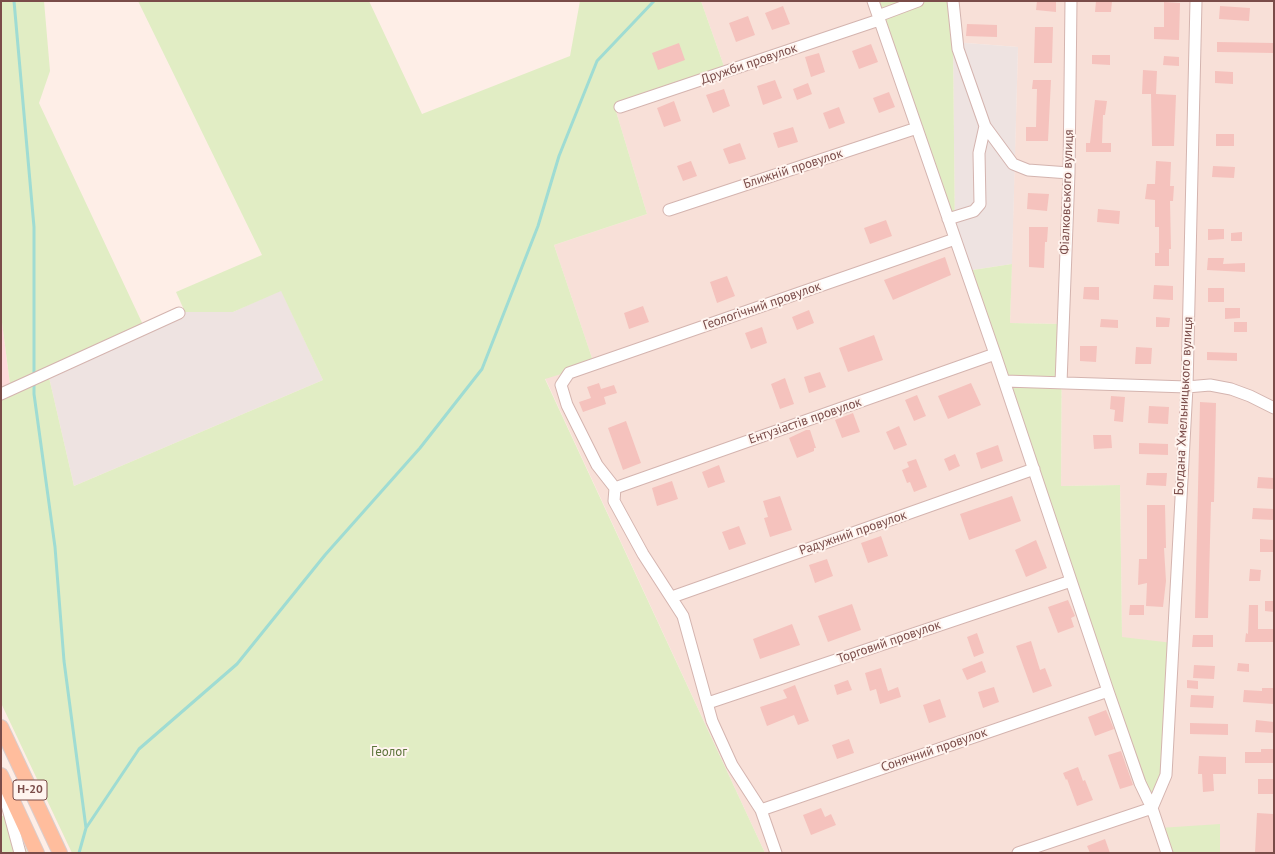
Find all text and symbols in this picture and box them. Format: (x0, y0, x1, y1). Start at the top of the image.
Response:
street label: Дружби провулок (699, 40, 799, 88)
street label: Фіалковського вулиця (1057, 129, 1077, 255)
street label: Ближній провулок (741, 146, 845, 192)
street label: Геологічний провулок (701, 279, 823, 333)
street label: Богдана Хмельницького вулиця (1172, 316, 1196, 496)
street label: Ентузіастів провулок (747, 394, 863, 448)
street label: Радужний провулок (797, 507, 909, 559)
street label: Торговий провулок (835, 617, 943, 667)
street label: Сонячний провулок (879, 725, 989, 775)
park label: Геолог (371, 744, 407, 760)
road number: Н-20 (13, 780, 47, 800)

